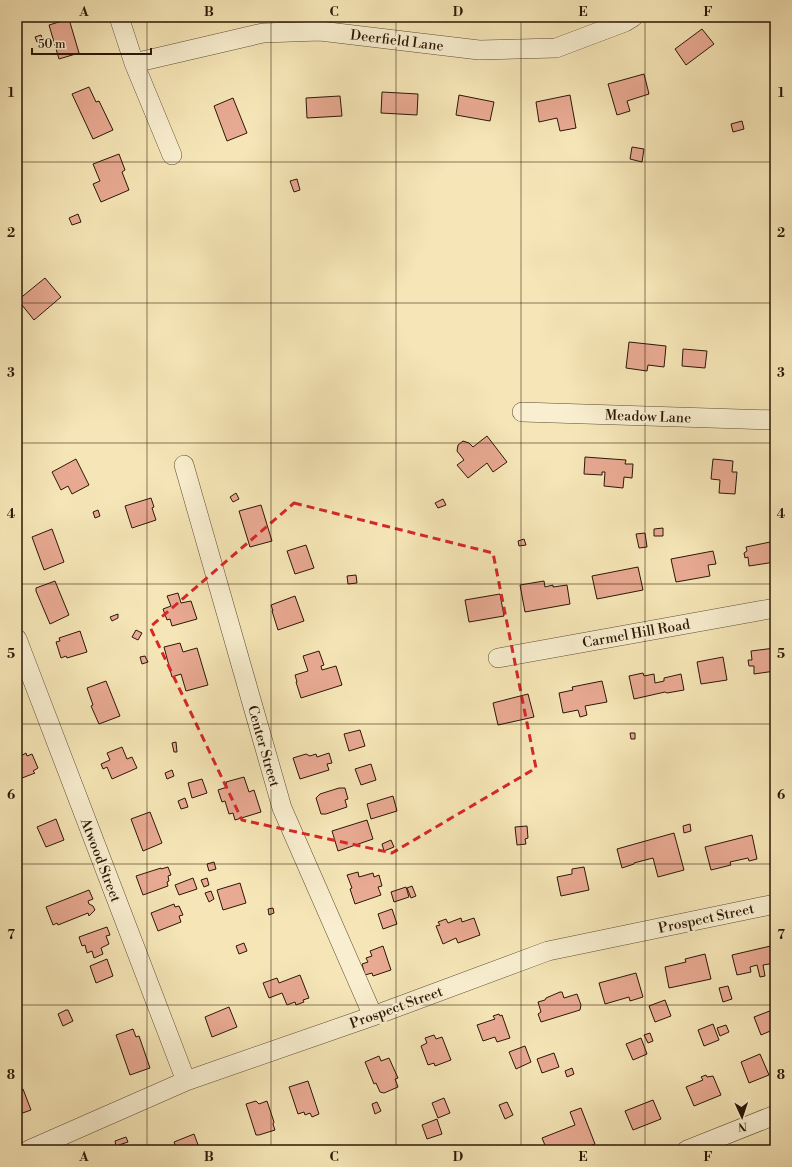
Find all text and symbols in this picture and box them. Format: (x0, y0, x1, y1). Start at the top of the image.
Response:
text: A (78, 4, 89, 20)
text: B (204, 4, 214, 20)
text: C (329, 4, 339, 20)
text: D (453, 4, 463, 20)
text: E (578, 4, 588, 20)
text: F (703, 4, 713, 20)
street label: Deerfield Lane (349, 26, 445, 56)
scale bar (32, 30, 151, 56)
text: 50 m (38, 37, 66, 52)
text: 1 (8, 85, 15, 101)
text: 1 (778, 85, 785, 101)
text: 2 (7, 225, 15, 241)
text: 2 (777, 225, 785, 241)
text: 3 (7, 365, 15, 381)
text: 3 (777, 365, 785, 381)
street label: Meadow Lane (604, 406, 691, 428)
text: 4 (7, 506, 16, 522)
text: 4 (777, 506, 786, 522)
street label: Carmel Hill Road (581, 616, 691, 652)
text: 5 (7, 646, 15, 662)
text: 5 (777, 646, 785, 662)
street label: Center Street (243, 703, 283, 789)
text: 6 (7, 787, 15, 803)
text: 6 (777, 787, 785, 803)
street label: Atwood Street (75, 815, 124, 905)
street label: Prospect Street (657, 900, 756, 938)
text: 7 (7, 927, 15, 943)
text: 7 (777, 927, 785, 943)
street label: Prospect Street (347, 983, 445, 1033)
text: 8 (7, 1067, 15, 1083)
text: 8 (777, 1067, 785, 1083)
north arrow (722, 1097, 762, 1137)
text: N (737, 1119, 747, 1133)
text: A (78, 1149, 89, 1165)
text: B (204, 1149, 214, 1165)
text: C (329, 1149, 339, 1165)
text: D (453, 1149, 463, 1165)
text: E (578, 1149, 588, 1165)
text: F (703, 1149, 713, 1165)

